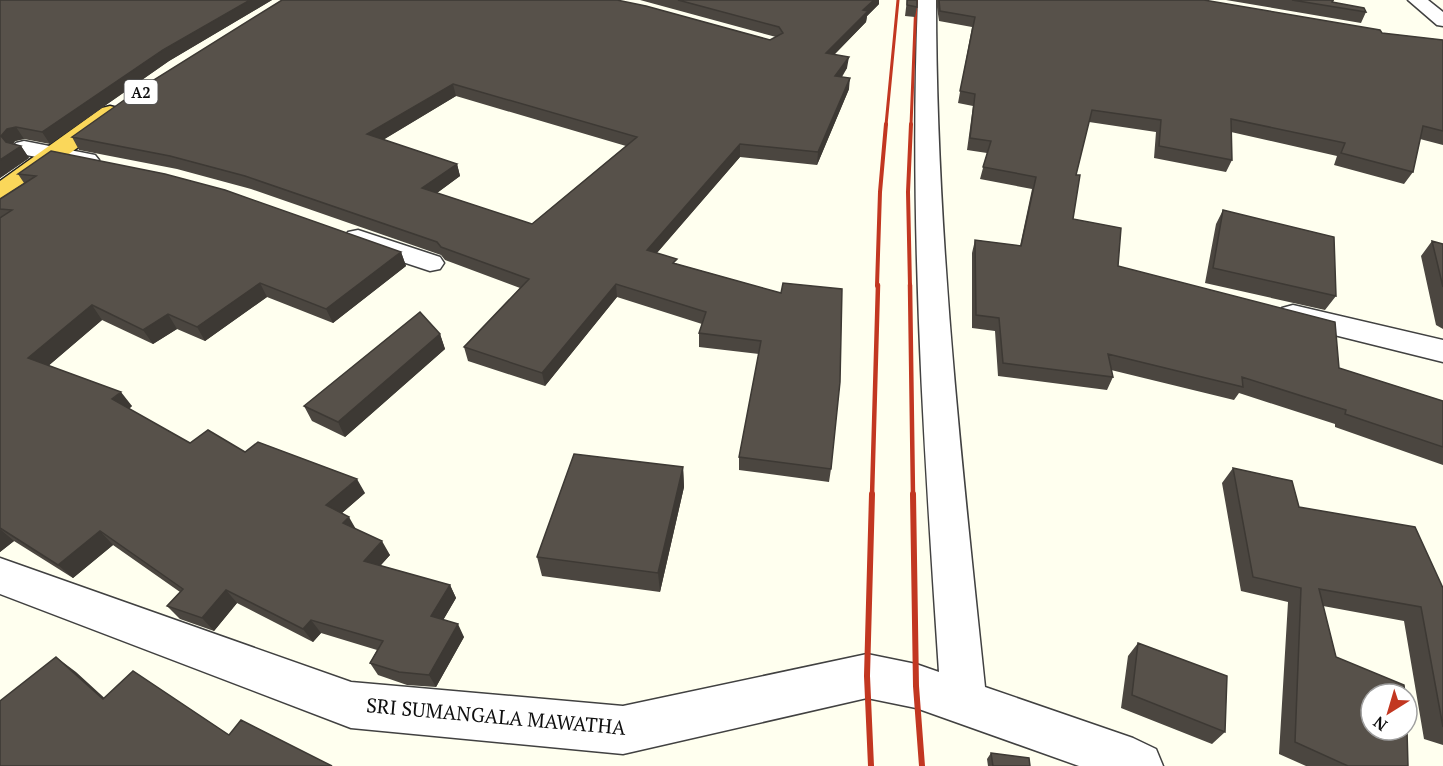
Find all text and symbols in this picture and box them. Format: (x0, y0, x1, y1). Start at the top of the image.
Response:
road number: A2 (124, 80, 158, 104)
north arrow (1359, 682, 1419, 742)
street label: SRI SUMANGALA MAWATHA (365, 691, 627, 741)
text: N (1369, 712, 1391, 736)

